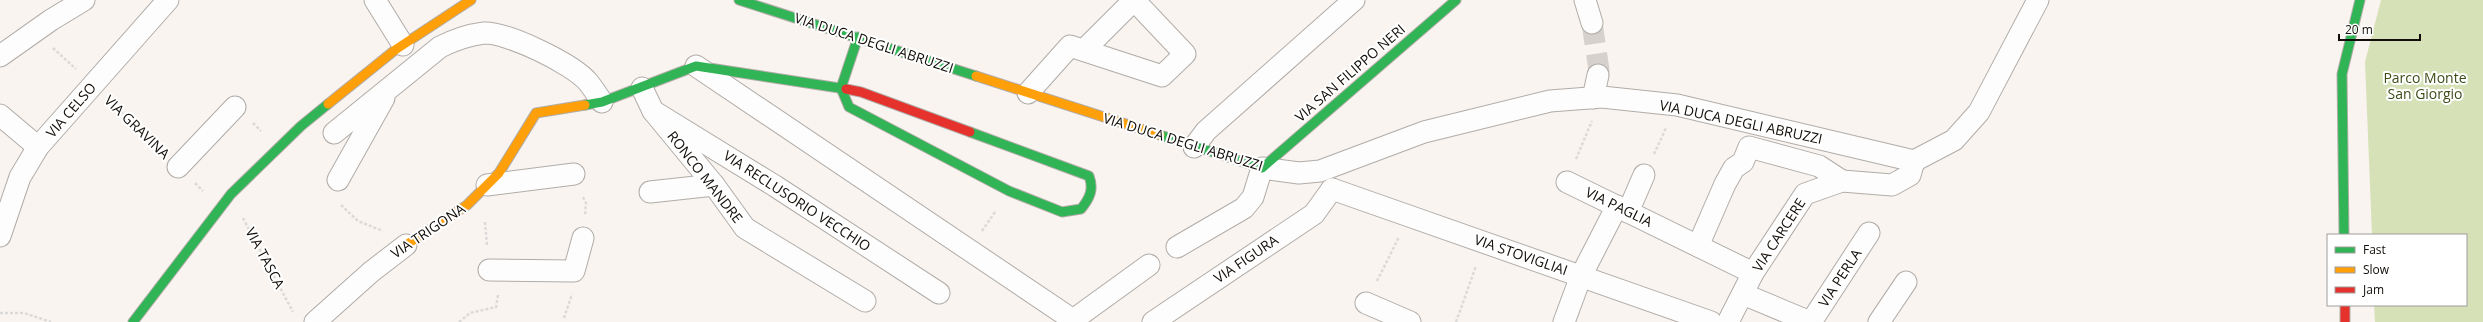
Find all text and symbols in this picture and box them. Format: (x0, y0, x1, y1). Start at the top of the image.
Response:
street label: VIA DUCA DEGLI ABRUZZI (792, 8, 956, 77)
scale bar (2339, 16, 2420, 42)
street label: VIA SAN FILIPPO NERI (1291, 20, 1409, 126)
text: 20 m (2345, 21, 2373, 38)
park label: Parco Monte San Giorgio (2383, 68, 2467, 103)
street label: VIA CELSO (41, 78, 100, 141)
street label: VIA GRAVINA (101, 91, 174, 163)
street label: VIA DUCA DEGLI ABRUZZI (1658, 95, 1824, 148)
street label: VIA DUCA DEGLI ABRUZZI (1101, 108, 1265, 175)
street label: RONCO MANDRE (663, 127, 747, 227)
street label: VIA RECLUSORIO VECCHIO (720, 146, 875, 255)
street label: VIA PAGLIA (1583, 182, 1656, 231)
street label: VIA CARCERE (1748, 194, 1809, 275)
street label: VIA TRIGONA (387, 199, 469, 262)
street label: VIA TASCA (241, 224, 290, 292)
street label: VIA FIGURA (1210, 230, 1282, 287)
street label: VIA STOVIGLIAI (1472, 230, 1570, 279)
legend (2327, 234, 2467, 306)
text: Fast (2363, 241, 2386, 258)
street label: VIA PERLA (1814, 245, 1866, 310)
text: Slow (2363, 261, 2390, 278)
text: Jam (2362, 281, 2384, 298)

